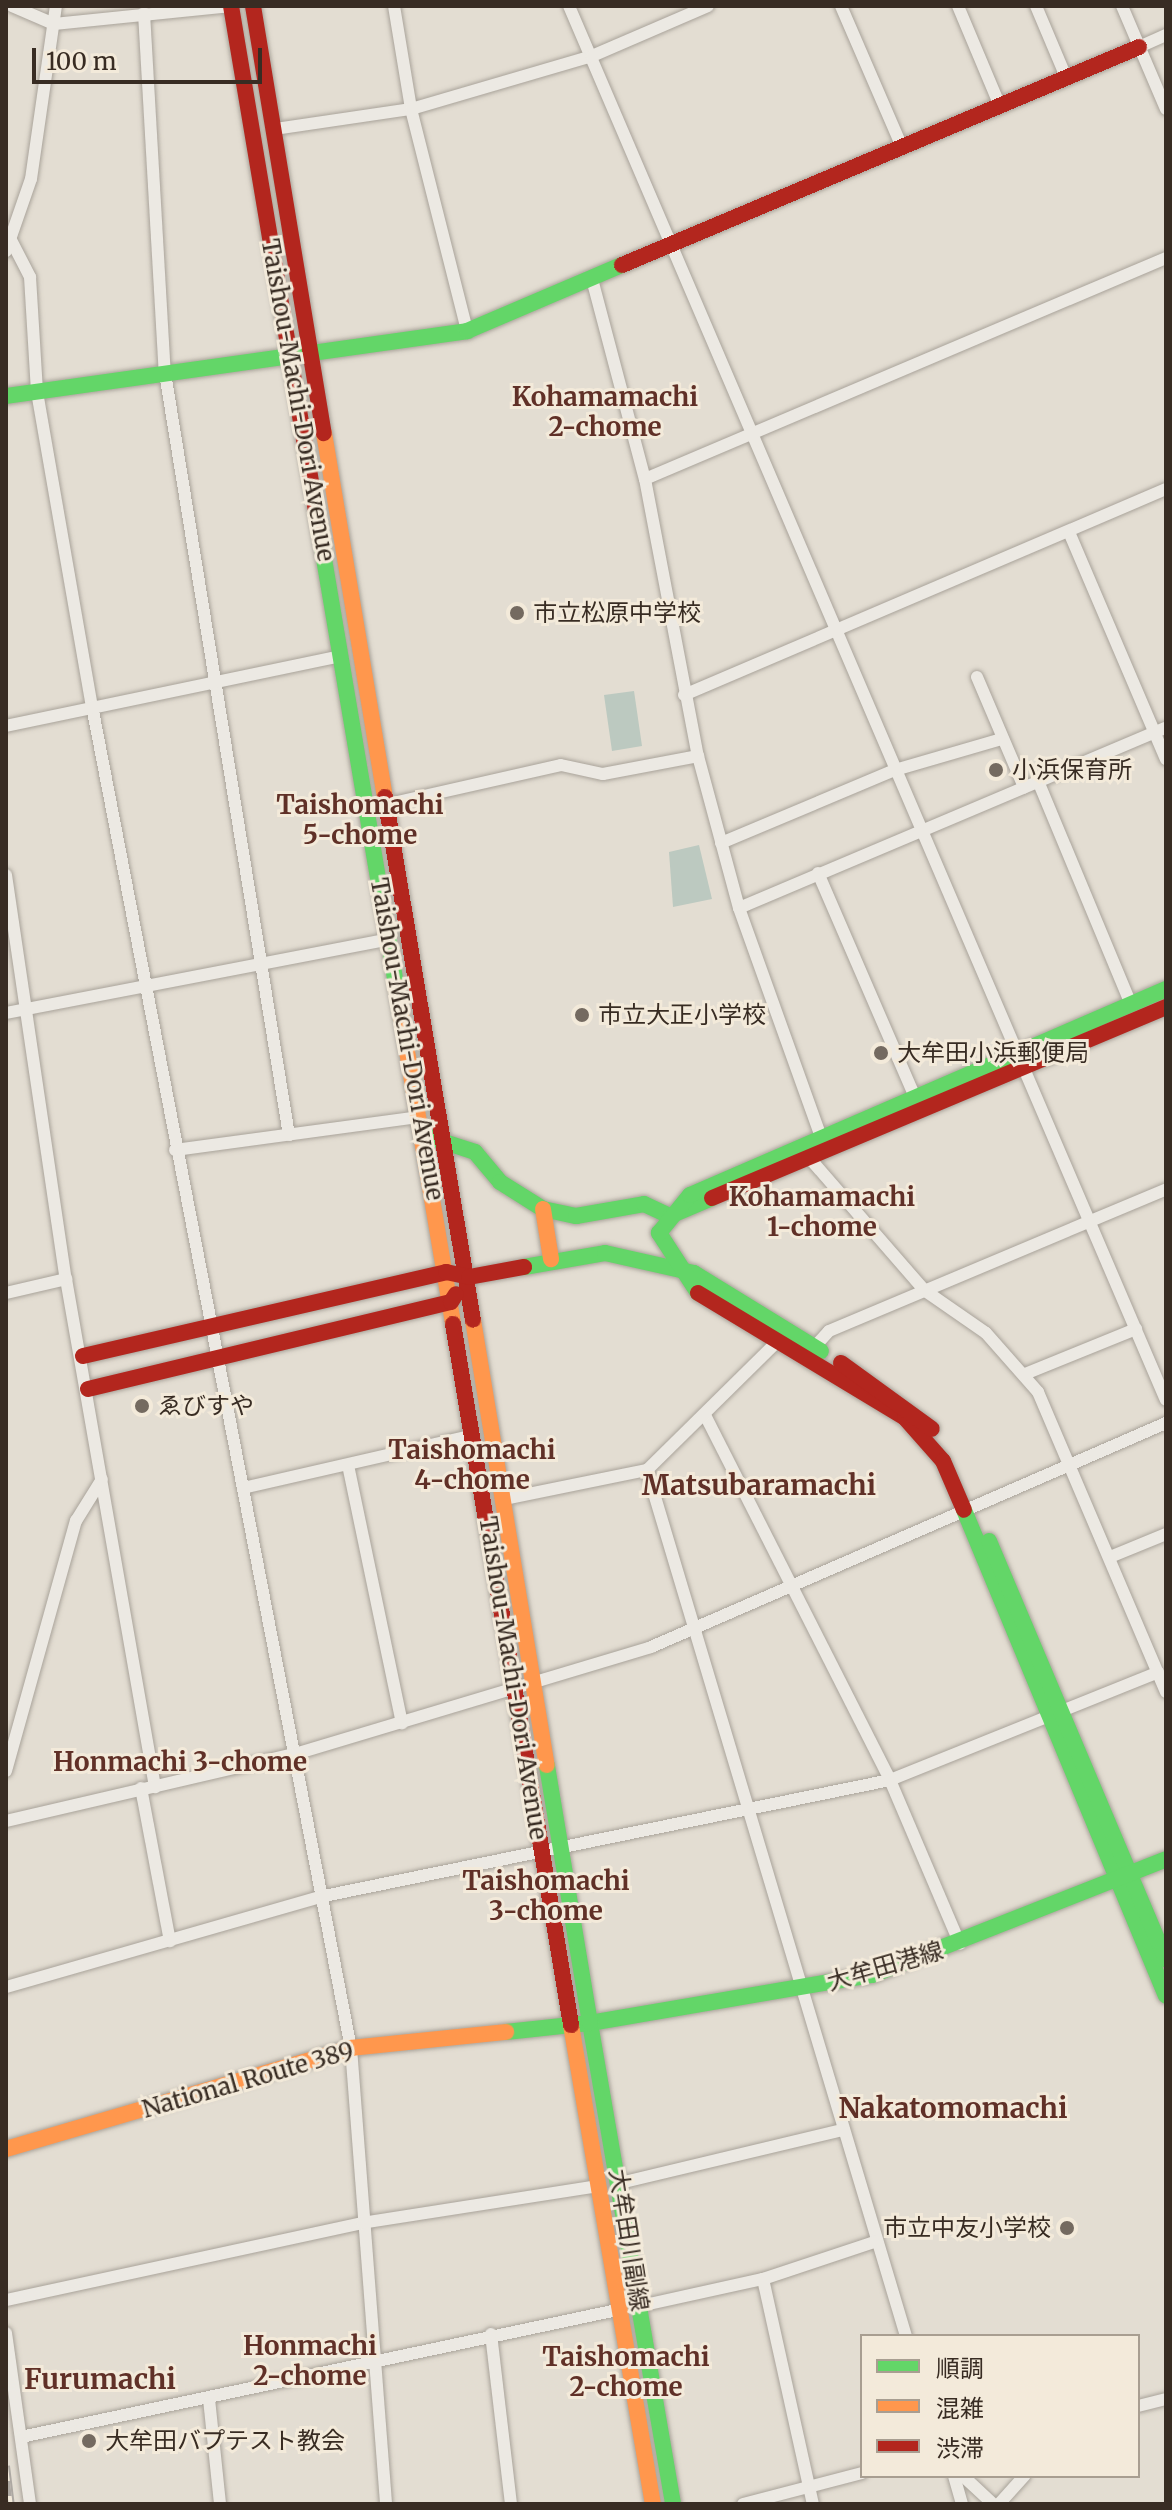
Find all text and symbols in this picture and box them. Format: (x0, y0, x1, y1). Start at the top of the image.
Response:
scale bar (36, 32, 266, 82)
text: 100 m (46, 46, 116, 77)
street label: Taishou-Machi-Dori Avenue (255, 237, 341, 563)
district label: Kohamamachi 2-chome (512, 381, 698, 442)
place label: 市立松原中学校 (533, 599, 701, 627)
marker: 市立松原中学校 (508, 604, 526, 622)
place label: 小浜保育所 (1012, 756, 1132, 784)
marker: 小浜保育所 (987, 761, 1005, 779)
district label: Taishomachi 5-chome (276, 789, 444, 850)
street label: Taishou-Machi-Dori Avenue (364, 876, 450, 1202)
place label: 市立大正小学校 (598, 1001, 766, 1029)
marker: 市立大正小学校 (573, 1006, 591, 1024)
place label: 大牟田小浜郵便局 (897, 1039, 1089, 1067)
marker: 大牟田小浜郵便局 (872, 1044, 890, 1062)
district label: Kohamamachi 1-chome (729, 1181, 915, 1242)
place label: ゑびすや (158, 1392, 254, 1420)
marker: ゑびすや (133, 1397, 151, 1415)
district label: Taishomachi 4-chome (388, 1434, 556, 1496)
district label: Matsubaramachi (642, 1468, 876, 1502)
street label: Taishou-Machi-Dori Avenue (473, 1514, 553, 1842)
district label: Honmachi 3-chome (53, 1746, 307, 1778)
district label: Taishomachi 3-chome (462, 1865, 630, 1926)
street label: 大牟田港線 (823, 1936, 947, 1996)
street label: National Route 389 (139, 2036, 357, 2124)
district label: Nakatomomachi (838, 2091, 1068, 2125)
street label: 大牟田川副線 (604, 2167, 654, 2313)
place label: 市立中友小学校 (883, 2214, 1051, 2242)
marker: 市立中友小学校 (1058, 2219, 1076, 2237)
district label: Honmachi 2-chome (243, 2330, 377, 2392)
legend (860, 2334, 1140, 2478)
district label: Taishomachi 2-chome (542, 2341, 710, 2402)
text: 順調 (936, 2353, 984, 2384)
district label: Furumachi (24, 2362, 176, 2396)
text: 混雑 (936, 2393, 984, 2424)
place label: 大牟田バプテスト教会 (105, 2427, 345, 2455)
marker: 大牟田バプテスト教会 (80, 2432, 98, 2450)
text: 渋滞 (936, 2433, 984, 2464)

